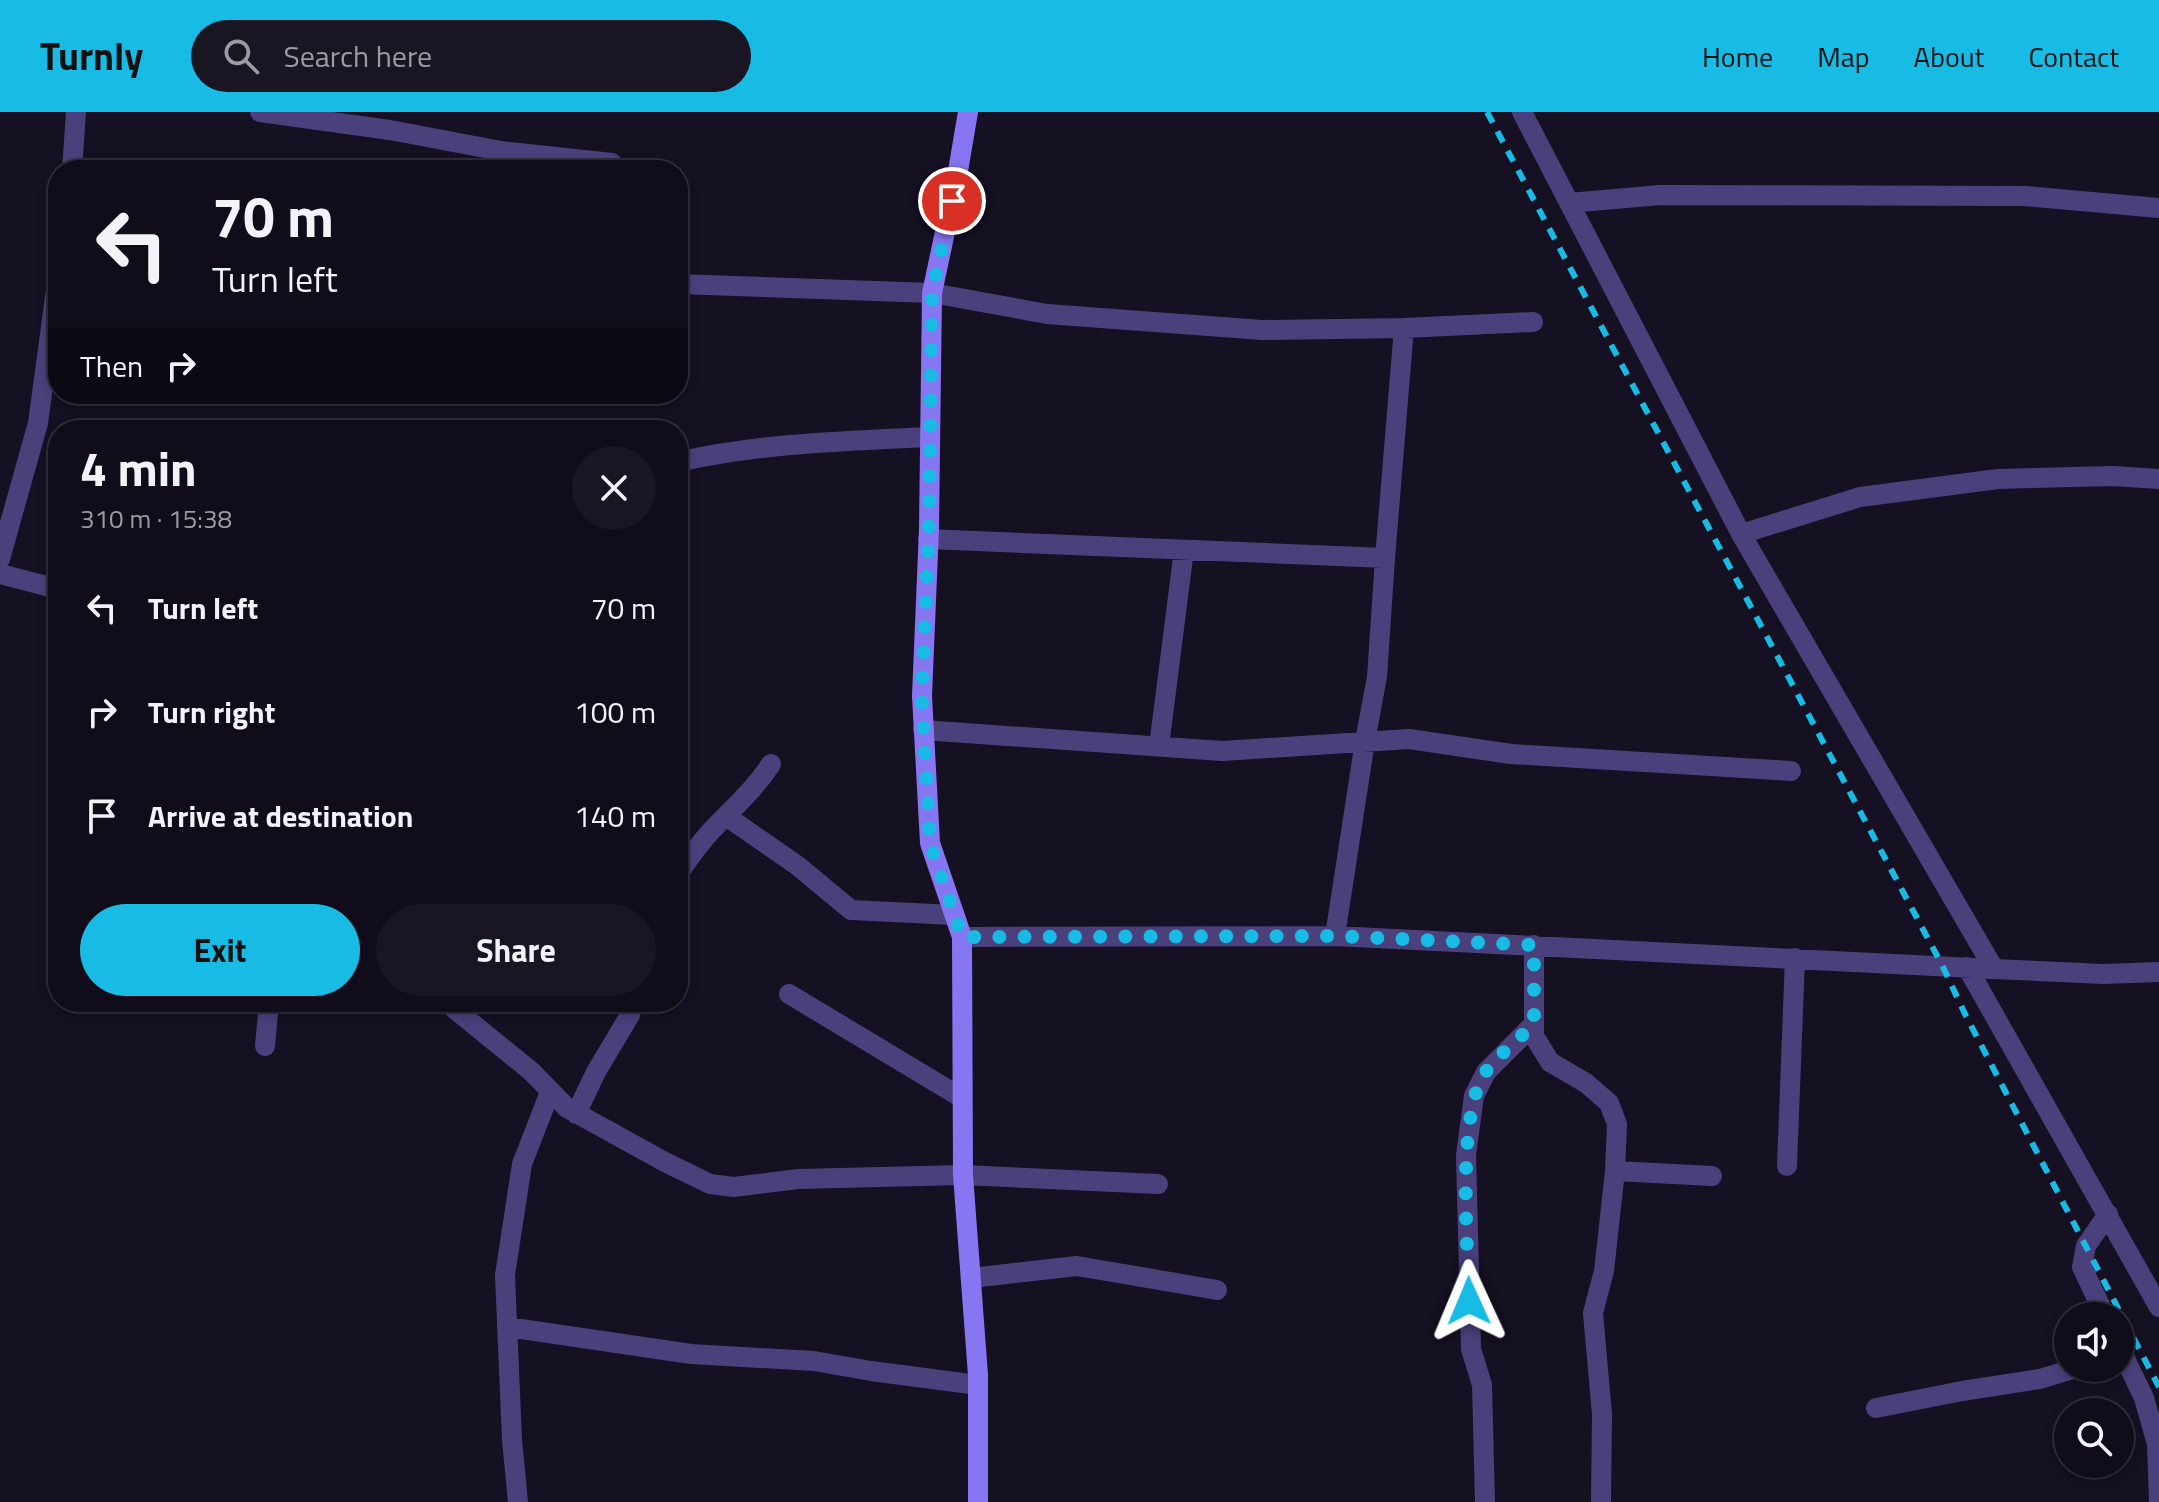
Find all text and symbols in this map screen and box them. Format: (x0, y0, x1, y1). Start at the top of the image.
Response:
search box (191, 20, 751, 92)
text: Turnly (40, 27, 143, 85)
text: Search here (283, 33, 432, 79)
icon: search (219, 34, 263, 78)
text: Home (1702, 35, 1773, 78)
text: Map (1817, 35, 1870, 78)
text: About (1914, 35, 1984, 78)
text: Contact (2028, 35, 2119, 78)
pin (918, 167, 986, 235)
text: 70 m (212, 174, 334, 259)
icon: arrive (930, 179, 974, 223)
icon: left (80, 192, 184, 296)
text: Turn left (212, 251, 338, 306)
text: Then (80, 343, 143, 389)
icon: right (159, 344, 203, 388)
text: 4 min (80, 432, 197, 505)
button: close (572, 446, 656, 530)
text: 310 m · 15:38 (80, 499, 232, 538)
text: Turn left (148, 585, 258, 631)
text: 70 m (591, 585, 656, 631)
icon: left (80, 586, 124, 630)
text: Turn right (148, 689, 276, 735)
text: 100 m (574, 689, 656, 735)
icon: right (80, 690, 124, 734)
text: Arrive at destination (148, 793, 413, 839)
text: 140 m (574, 793, 656, 839)
icon: arrive (80, 794, 124, 838)
button: Exit (80, 904, 360, 996)
button: Share (376, 904, 656, 996)
position arrow (1427, 1259, 1511, 1343)
map controls (2054, 1302, 2134, 1478)
button: sound (2054, 1302, 2134, 1382)
button: search (2054, 1398, 2134, 1478)

